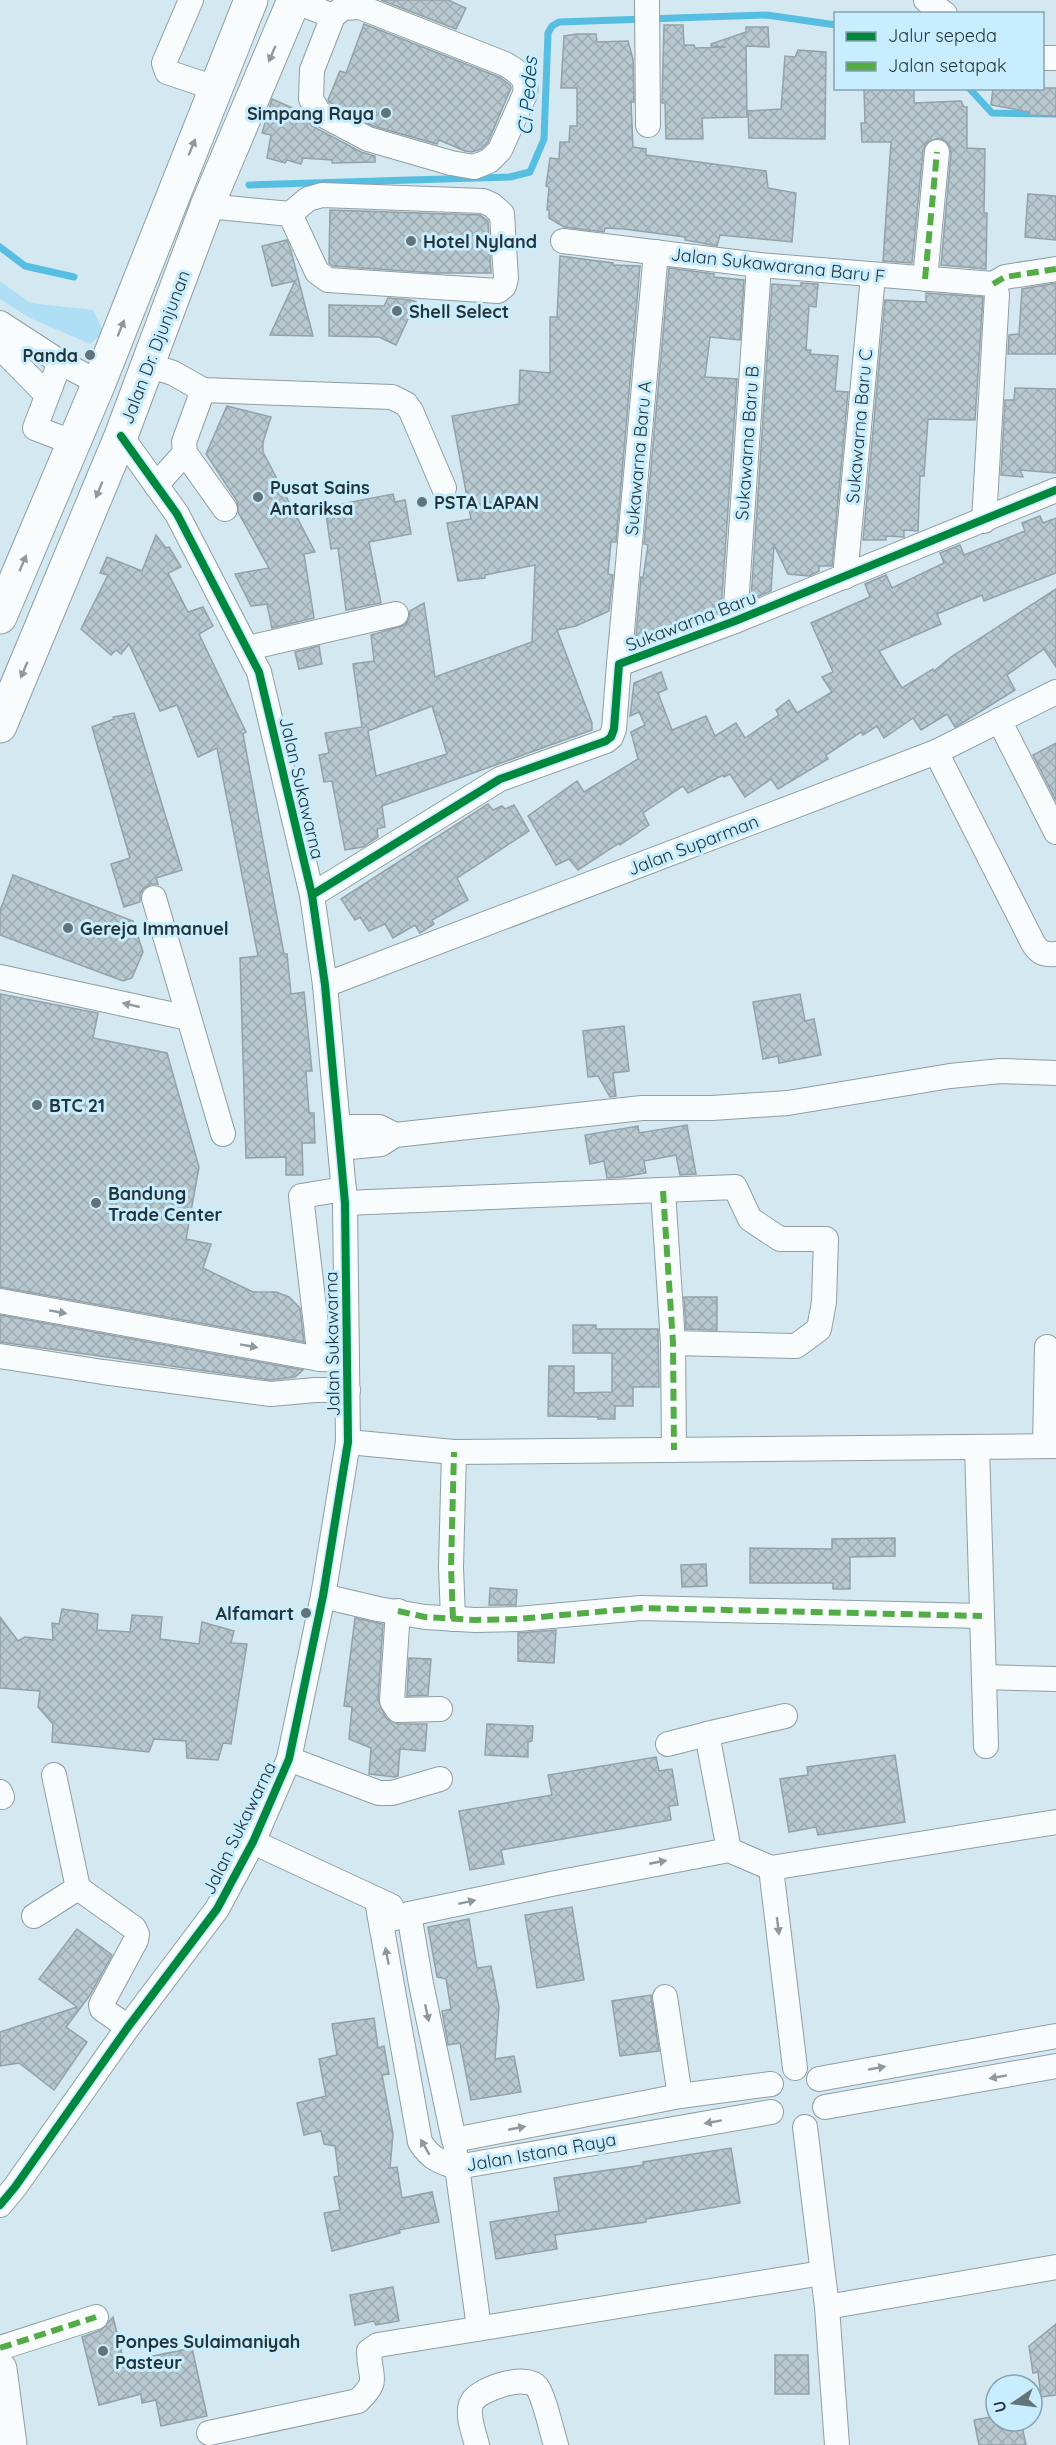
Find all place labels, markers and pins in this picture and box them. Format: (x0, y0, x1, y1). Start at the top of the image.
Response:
place label: Simpang Raya (247, 102, 374, 125)
marker: Simpang Raya (379, 106, 393, 120)
place label: Hotel Nyland (423, 230, 537, 253)
marker: Hotel Nyland (404, 234, 418, 248)
place label: Shell Select (409, 300, 509, 323)
marker: Shell Select (390, 304, 404, 318)
place label: Panda (23, 344, 78, 367)
marker: Panda (83, 348, 97, 362)
place label: Pusat Sains Antariksa (270, 476, 370, 520)
marker: Pusat Sains Antariksa (251, 490, 265, 504)
place label: PSTA LAPAN (434, 491, 539, 514)
marker: PSTA LAPAN (415, 495, 429, 509)
place label: Gereja Immanuel (80, 917, 229, 940)
marker: Gereja Immanuel (61, 921, 75, 935)
place label: BTC 21 (49, 1094, 105, 1117)
marker: BTC 21 (30, 1098, 44, 1112)
place label: Bandung Trade Center (108, 1182, 223, 1226)
marker: Bandung Trade Center (89, 1196, 103, 1210)
place label: Alfamart (215, 1602, 294, 1625)
marker: Alfamart (299, 1606, 313, 1620)
place label: Ponpes Sulaimaniyah Pasteur (115, 2330, 300, 2374)
marker: Ponpes Sulaimaniyah Pasteur (96, 2344, 110, 2358)

